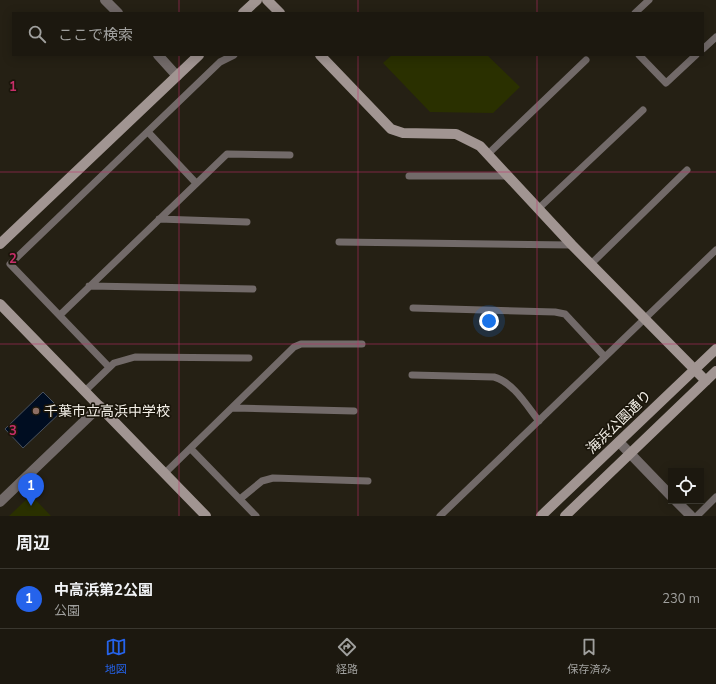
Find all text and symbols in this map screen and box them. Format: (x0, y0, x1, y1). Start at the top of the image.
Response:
search box (12, 12, 704, 56)
icon: search (26, 23, 48, 45)
text: ここで検索 (58, 25, 133, 45)
text: 1 (9, 78, 17, 96)
text: 2 (9, 250, 17, 268)
your location (479, 311, 499, 331)
street label: 海浜公園通り (582, 386, 656, 458)
place label: 千葉市立高浜中学校 (44, 402, 170, 421)
marker: 千葉市立高浜中学校 (31, 406, 41, 416)
text: 3 (9, 422, 17, 440)
map controls (668, 468, 704, 504)
button: locate (668, 468, 704, 504)
pin: 1 (18, 473, 44, 506)
text: 周辺 (16, 532, 50, 555)
text: 中高浜第2公園 (54, 580, 153, 600)
text: 1 (25, 590, 33, 608)
text: 230 m (662, 590, 700, 608)
text: 公園 (54, 602, 80, 620)
tab: 地図 (105, 636, 127, 677)
tab: 経路 (336, 636, 358, 677)
tab: 保存済み (567, 636, 611, 677)

